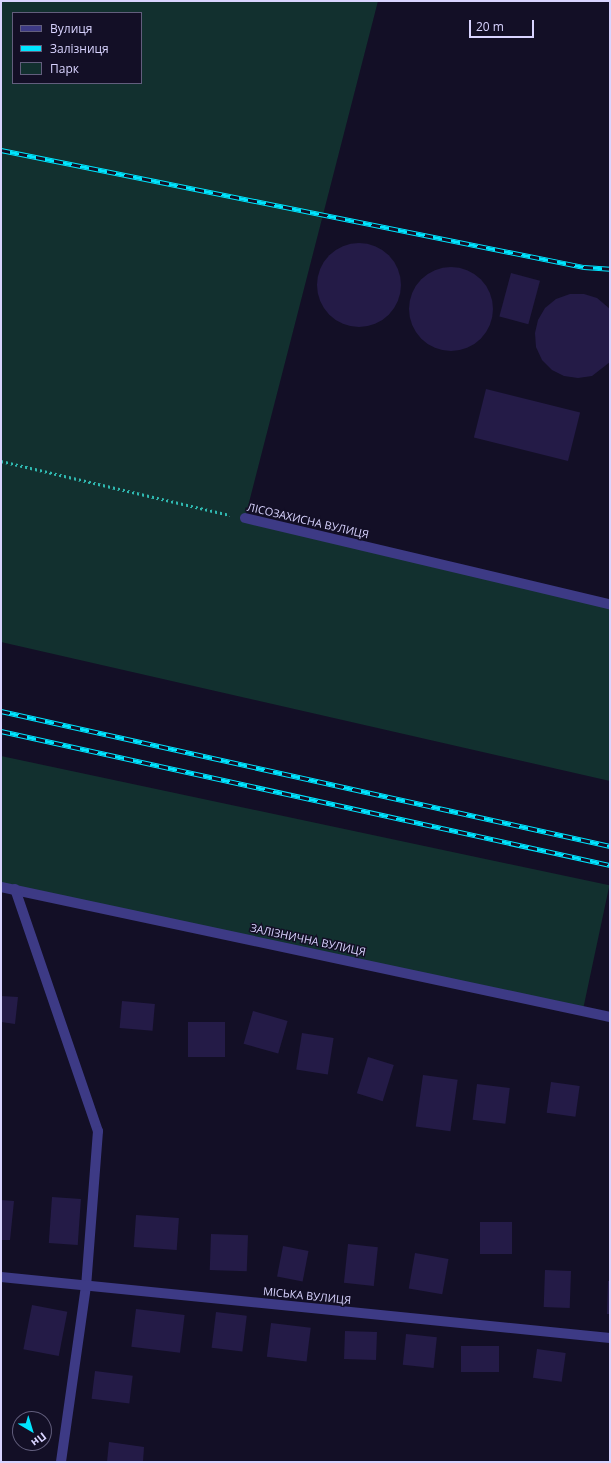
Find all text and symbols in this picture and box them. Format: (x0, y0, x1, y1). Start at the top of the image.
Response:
legend (12, 12, 142, 84)
scale bar (471, 12, 536, 38)
text: 20 m (476, 18, 504, 35)
text: Вулиця (50, 20, 92, 37)
text: Залізниця (50, 40, 109, 57)
text: Парк (50, 60, 79, 77)
street label: ЛІСОЗАХИСНА ВУЛИЦЯ (246, 501, 370, 541)
street label: ЗАЛІЗНИЧНА ВУЛИЦЯ (249, 921, 367, 959)
street label: МІСЬКА ВУЛИЦЯ (262, 1285, 352, 1307)
north arrow (12, 1411, 52, 1451)
text: Пн (28, 1429, 50, 1451)

